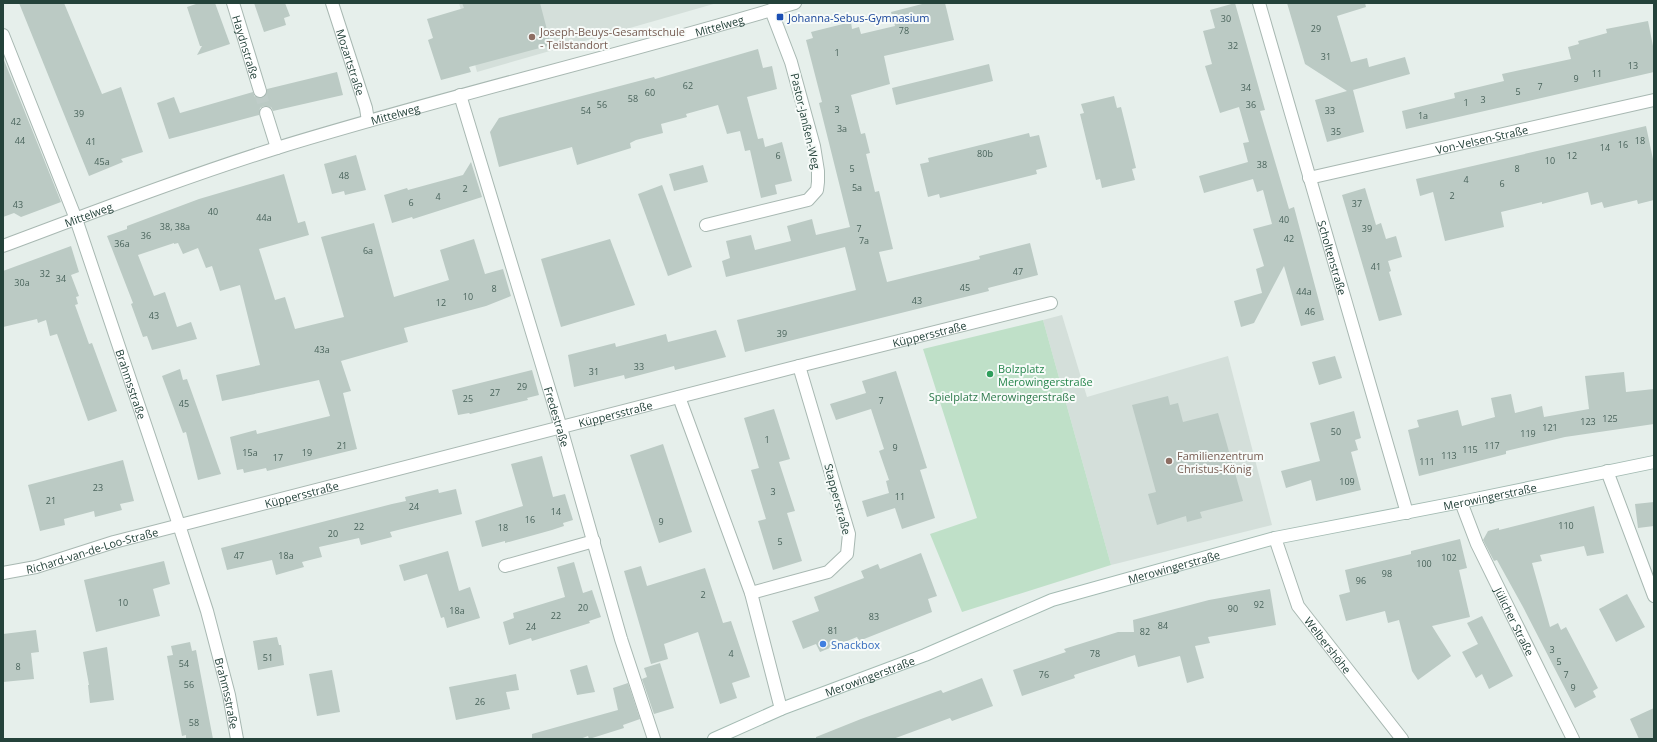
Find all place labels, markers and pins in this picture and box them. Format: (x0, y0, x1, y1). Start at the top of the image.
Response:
place label: Johanna-Sebus-Gymnasium (787, 10, 930, 25)
marker: Johanna-Sebus-Gymnasium (775, 12, 785, 22)
place label: Joseph-Beuys-Gesamtschule - Teilstandort (539, 24, 685, 52)
marker: Joseph-Beuys-Gesamtschule - Teilstandort (527, 32, 537, 42)
place label: Bolzplatz Merowingerstraße (998, 361, 1093, 389)
marker: Bolzplatz Merowingerstraße (985, 369, 995, 379)
place label: Familienzentrum Christus-König (1177, 448, 1264, 476)
marker: Familienzentrum Christus-König (1164, 456, 1174, 466)
place label: Snackbox (831, 637, 880, 652)
marker: Snackbox (818, 639, 828, 649)

